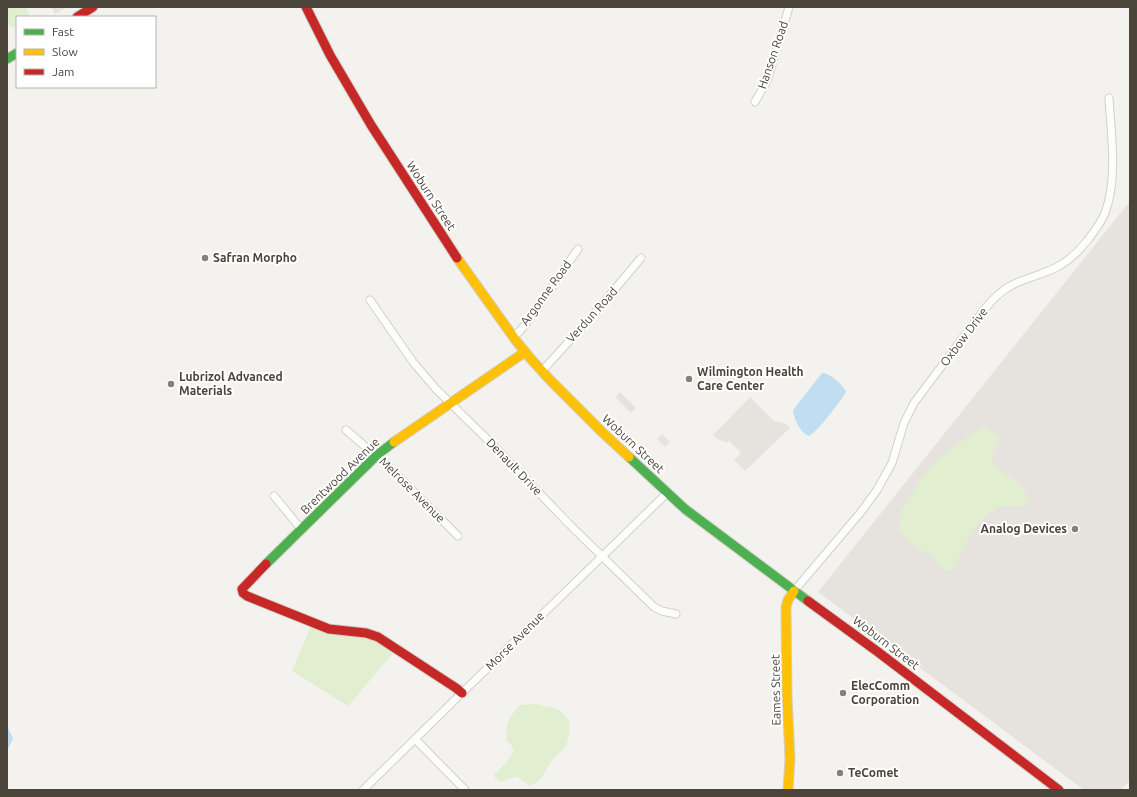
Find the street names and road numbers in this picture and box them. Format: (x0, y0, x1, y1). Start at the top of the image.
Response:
street label: Hanson Road (755, 19, 790, 90)
street label: Woburn Street (404, 159, 459, 233)
street label: Argonne Road (518, 258, 573, 328)
street label: Verdun Road (564, 284, 620, 345)
street label: Oxbow Drive (937, 305, 990, 369)
street label: Woburn Street (600, 412, 667, 476)
street label: Brentwood Avenue (298, 435, 382, 516)
street label: Denault Drive (484, 436, 545, 498)
street label: Melrose Avenue (377, 454, 448, 525)
street label: Morse Avenue (483, 609, 546, 672)
street label: Woburn Street (851, 613, 922, 672)
street label: Eames Street (768, 654, 783, 726)

